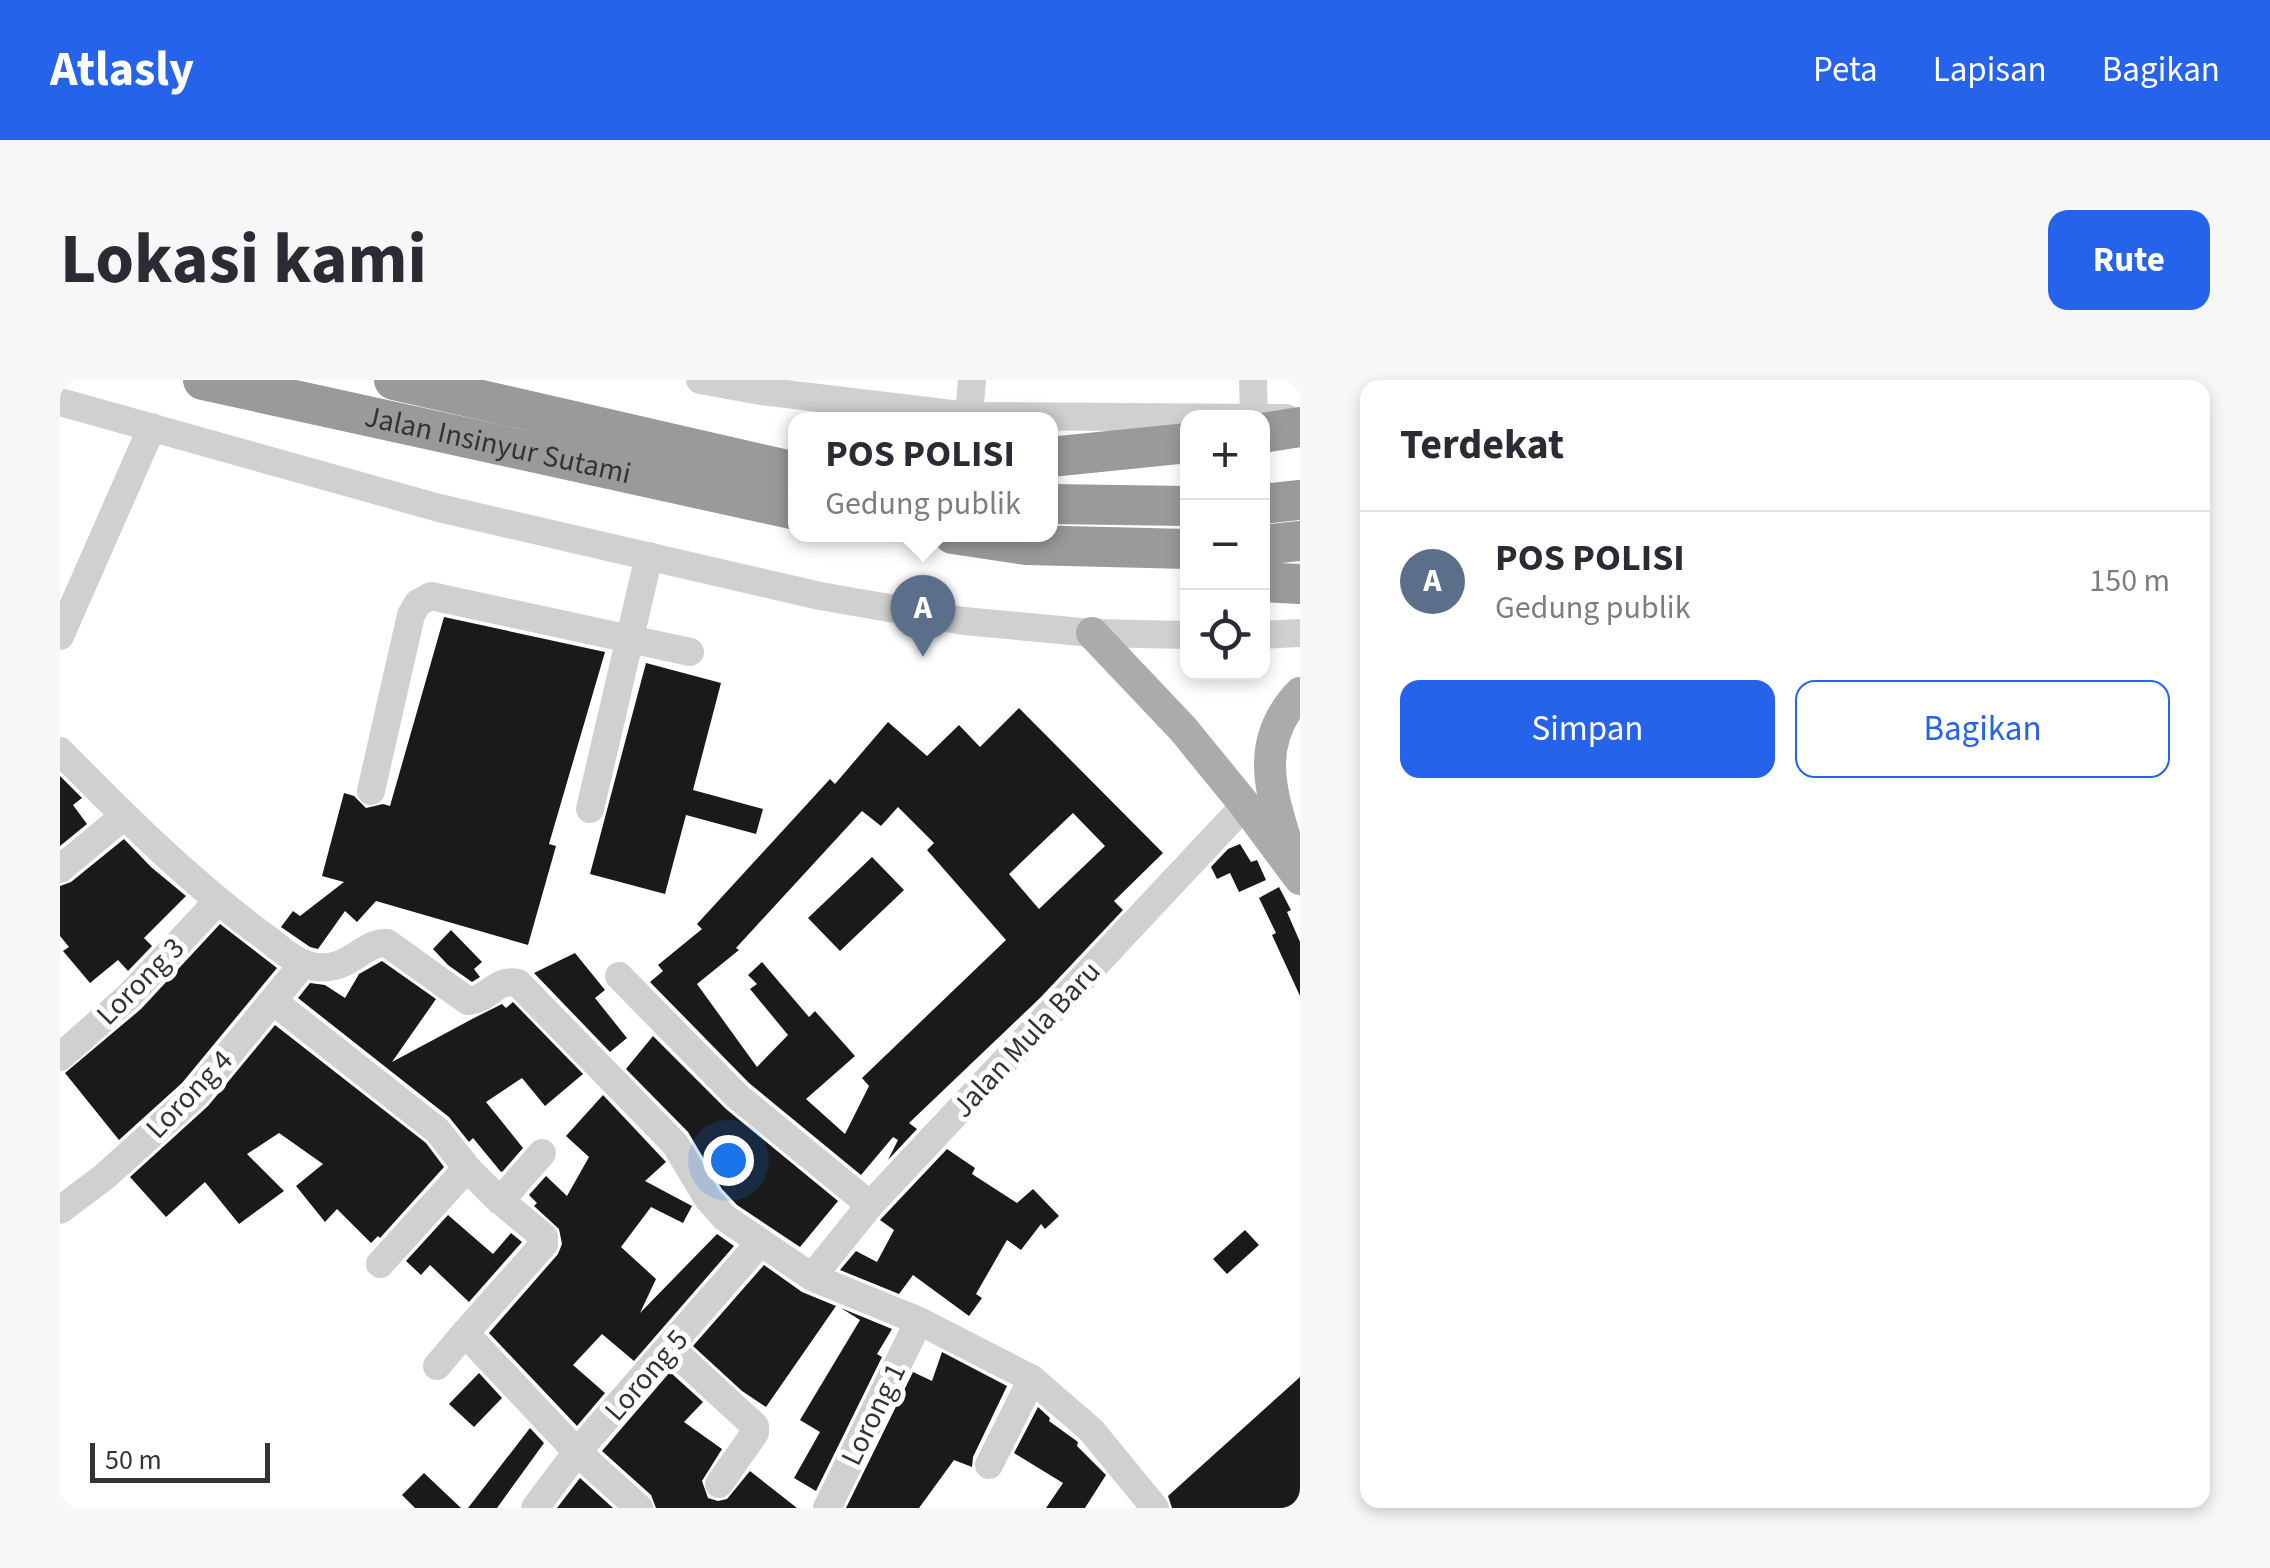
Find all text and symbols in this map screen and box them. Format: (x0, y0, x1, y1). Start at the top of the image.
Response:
text: Atlasly (50, 36, 194, 104)
text: Peta (1813, 45, 1878, 95)
text: Lapisan (1933, 45, 2047, 95)
text: Bagikan (2102, 45, 2220, 95)
text: Lokasi kami (60, 210, 427, 310)
button: Rute (2048, 210, 2210, 310)
street label: Jalan Insinyur Sutami (361, 395, 635, 495)
map controls (1180, 410, 1270, 680)
button: + (1180, 410, 1270, 500)
popup (788, 412, 1058, 542)
text: Terdekat (1400, 415, 1564, 475)
text: POS POLISI (825, 427, 1015, 481)
text: Gedung publik (825, 481, 1021, 527)
button: − (1180, 500, 1270, 590)
text: POS POLISI (1495, 531, 1685, 585)
text: A (1423, 558, 1442, 604)
text: 150 m (2089, 558, 2170, 604)
pin: A (890, 574, 956, 657)
text: Gedung publik (1495, 585, 1691, 631)
button: locate (1180, 590, 1270, 680)
button: Simpan (1400, 680, 1775, 778)
button: Bagikan (1795, 680, 2170, 778)
street label: Lorong 3 (87, 928, 194, 1035)
street label: Jalan Mula Baru (942, 951, 1111, 1128)
street label: Lorong 4 (136, 1040, 243, 1149)
your location (703, 1135, 754, 1186)
street label: Lorong 5 (594, 1320, 698, 1431)
street label: Lorong 1 (830, 1356, 917, 1473)
scale bar (90, 1438, 270, 1482)
text: 50 m (105, 1440, 162, 1480)

